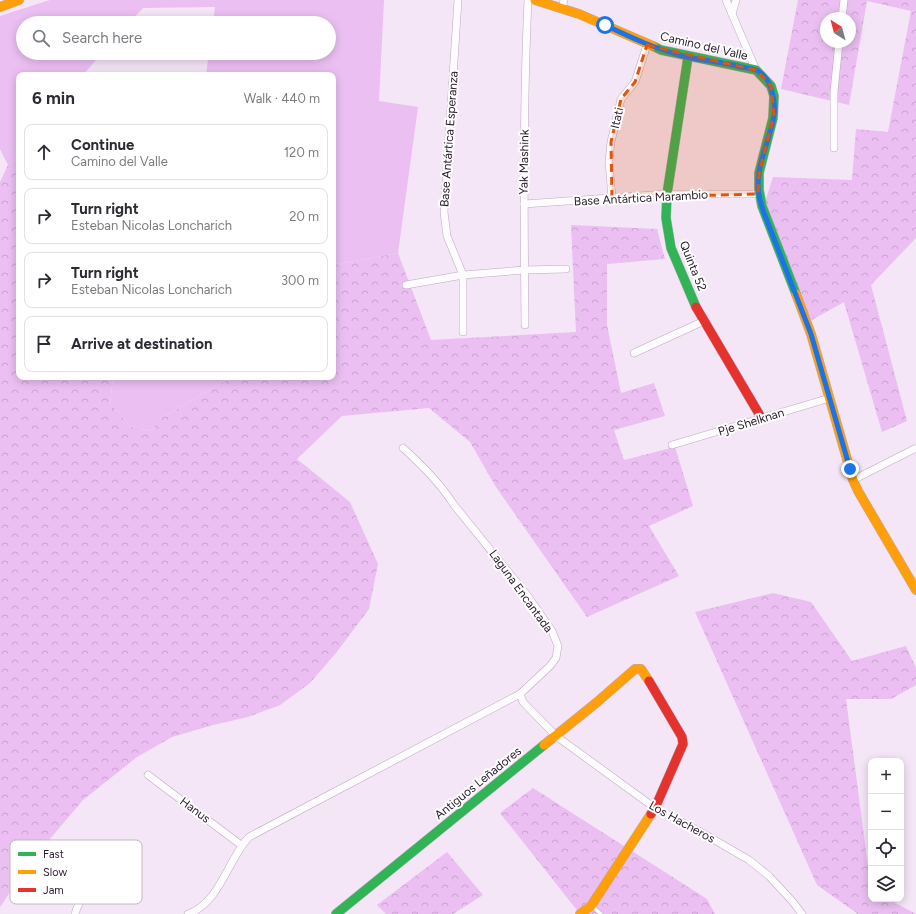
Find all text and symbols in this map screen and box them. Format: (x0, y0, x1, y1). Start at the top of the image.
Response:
north arrow (820, 12, 856, 48)
search box (16, 16, 336, 60)
route start (596, 16, 614, 34)
icon: search (30, 27, 52, 49)
text: Search here (62, 29, 142, 47)
street label: Camino del Valle (659, 29, 750, 63)
street label: Base Antártica Esperanza (437, 71, 461, 207)
text: 6 min (32, 88, 75, 108)
text: Walk · 440 m (244, 91, 320, 106)
street label: Itati (608, 106, 626, 130)
street label: Yak Mashink (516, 129, 532, 195)
text: Continue (71, 136, 134, 154)
icon: ahead (33, 141, 55, 163)
text: 120 m (284, 145, 319, 160)
text: Camino del Valle (71, 154, 168, 169)
street label: Base Antártica Marambio (574, 187, 709, 209)
text: Turn right (71, 200, 139, 218)
icon: right (33, 205, 55, 227)
text: 20 m (289, 209, 319, 224)
text: Esteban Nicolas Loncharich (71, 218, 232, 233)
street label: Quinta 52 (677, 239, 709, 293)
text: Turn right (71, 264, 139, 282)
icon: right (33, 269, 55, 291)
text: 300 m (281, 273, 319, 288)
text: Esteban Nicolas Loncharich (71, 282, 232, 297)
icon: arrive (33, 333, 55, 355)
text: Arrive at destination (71, 335, 212, 353)
street label: Pje Shelknan (716, 405, 786, 439)
route end (841, 460, 859, 478)
street label: Laguna Encantada (486, 547, 556, 635)
street label: Antiguos Leñadores (432, 744, 524, 822)
map controls (868, 758, 904, 902)
button: + (868, 758, 904, 794)
street label: Hanus (177, 794, 213, 826)
button: − (868, 794, 904, 830)
street label: Los Hacheros (647, 798, 718, 846)
button: locate (868, 830, 904, 866)
legend (10, 840, 142, 904)
text: Fast (43, 848, 64, 861)
text: Slow (43, 866, 67, 879)
button: layers (868, 866, 904, 902)
text: Jam (43, 884, 64, 897)

